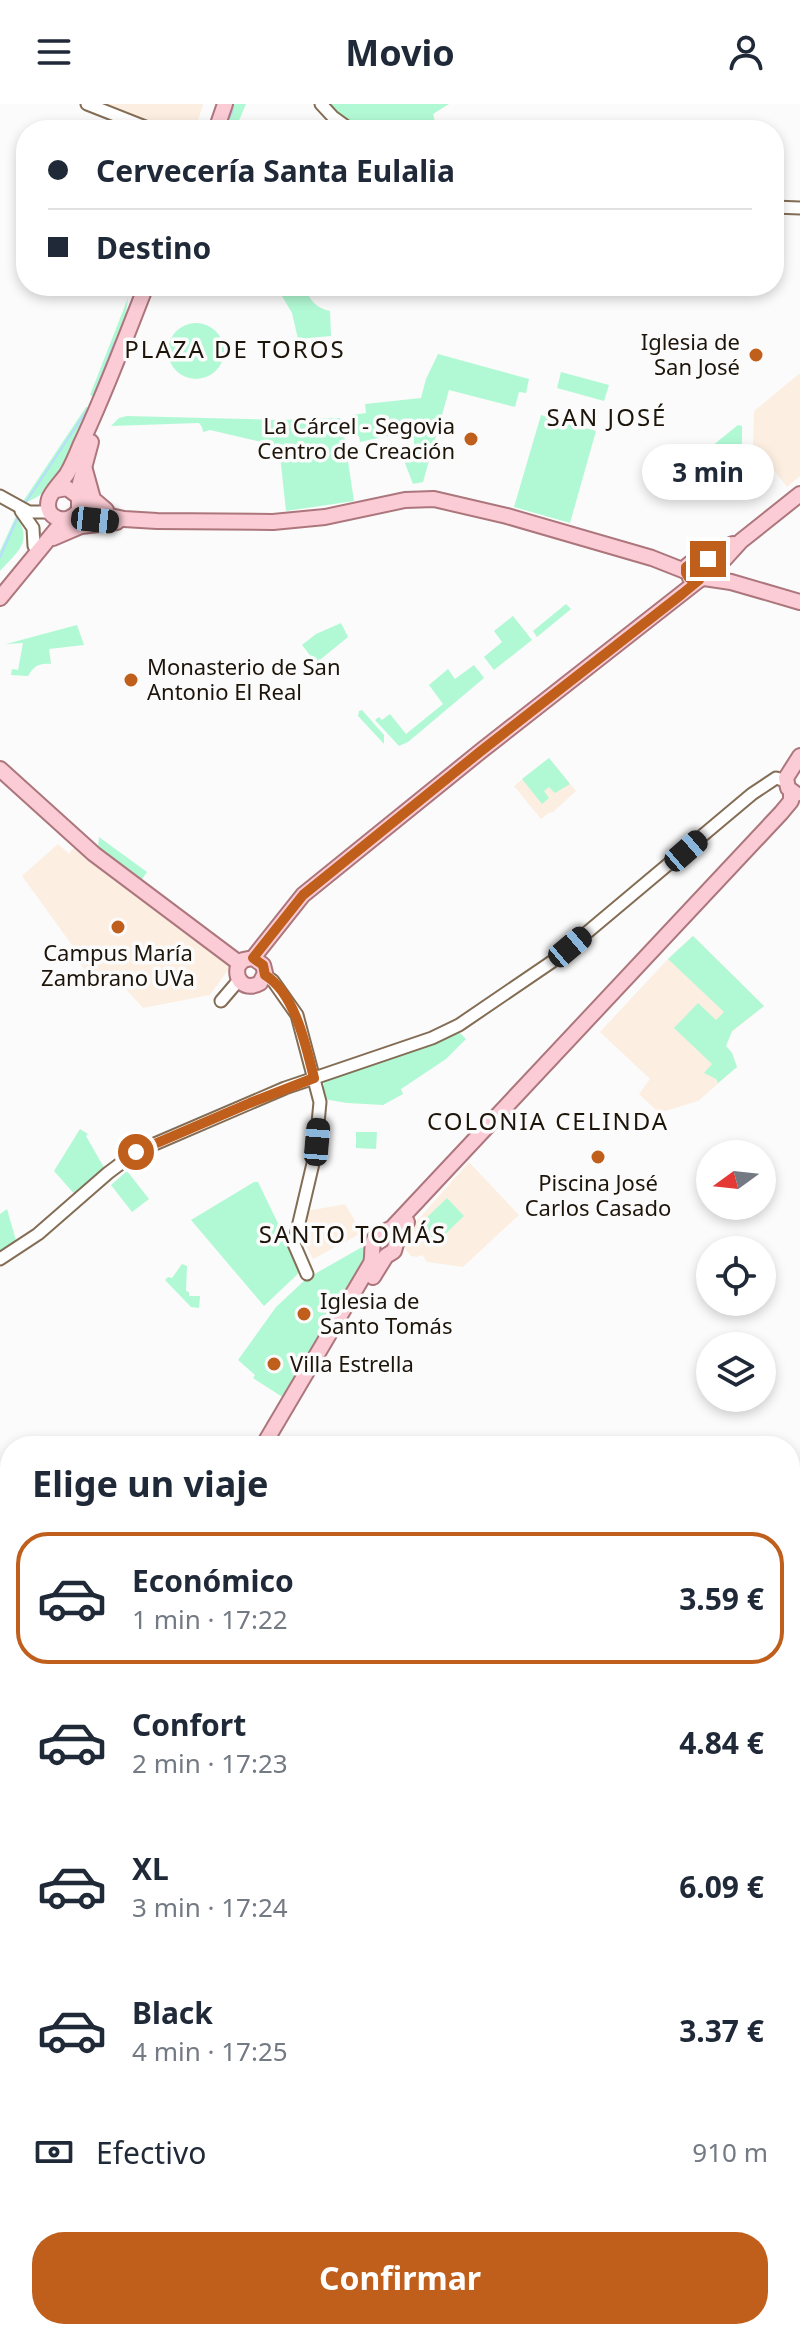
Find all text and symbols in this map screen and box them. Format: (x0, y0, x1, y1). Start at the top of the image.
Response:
text: Movio (345, 28, 455, 77)
icon: menu (32, 30, 76, 74)
icon: person (724, 30, 768, 74)
text: Cervecería Santa Eulalia (96, 150, 455, 191)
text: Destino (96, 227, 211, 268)
place label: Iglesia de San José (641, 326, 740, 381)
district label: PLAZA DE TOROS (124, 332, 346, 365)
marker: Iglesia de San José (747, 346, 765, 364)
district label: SAN JOSÉ (547, 400, 667, 433)
place label: La Cárcel - Segovia Centro de Creación (257, 410, 455, 465)
marker: La Cárcel - Segovia Centro de Creación (462, 430, 480, 448)
callout: 3 min (642, 443, 774, 499)
text: 3 min (672, 454, 744, 490)
car (70, 506, 120, 534)
route end (690, 541, 726, 577)
place label: Monasterio de San Antonio El Real (147, 651, 341, 706)
marker: Monasterio de San Antonio El Real (122, 671, 140, 689)
car (660, 826, 712, 876)
marker: Campus María Zambrano UVa (109, 918, 127, 936)
car (544, 922, 596, 972)
place label: Campus María Zambrano UVa (41, 937, 195, 992)
district label: COLONIA CELINDA (427, 1104, 669, 1137)
car (303, 1117, 331, 1167)
route start (118, 1134, 154, 1170)
north arrow (696, 1140, 776, 1220)
map controls (696, 1140, 776, 1412)
marker: Piscina José Carlos Casado (589, 1148, 607, 1166)
place label: Piscina José Carlos Casado (525, 1167, 671, 1222)
district label: SANTO TOMÁS (259, 1217, 447, 1250)
button: locate (696, 1236, 776, 1316)
place label: Iglesia de Santo Tomás (320, 1285, 452, 1340)
marker: Iglesia de Santo Tomás (295, 1305, 313, 1323)
button: layers (696, 1332, 776, 1412)
place label: Villa Estrella (290, 1348, 414, 1378)
marker: Villa Estrella (265, 1355, 283, 1373)
text: Elige un viaje (32, 1459, 269, 1508)
text: Económico (132, 1560, 294, 1601)
icon: car (36, 1562, 108, 1634)
text: 3.59 € (679, 1578, 764, 1619)
text: 1 min · 17:22 (132, 1601, 288, 1637)
text: Confort (132, 1704, 246, 1745)
icon: car (36, 1706, 108, 1778)
text: 4.84 € (679, 1722, 764, 1763)
text: 2 min · 17:23 (132, 1745, 288, 1781)
text: XL (132, 1848, 169, 1889)
icon: car (36, 1850, 108, 1922)
text: 6.09 € (679, 1866, 764, 1907)
text: 3 min · 17:24 (132, 1889, 288, 1925)
text: Black (132, 1992, 213, 2033)
icon: car (36, 1994, 108, 2066)
text: 3.37 € (679, 2010, 764, 2051)
text: 4 min · 17:25 (132, 2033, 288, 2069)
icon: cash (32, 2130, 76, 2174)
text: Efectivo (96, 2132, 206, 2173)
text: 910 m (692, 2134, 768, 2170)
button: Confirmar (32, 2232, 768, 2324)

